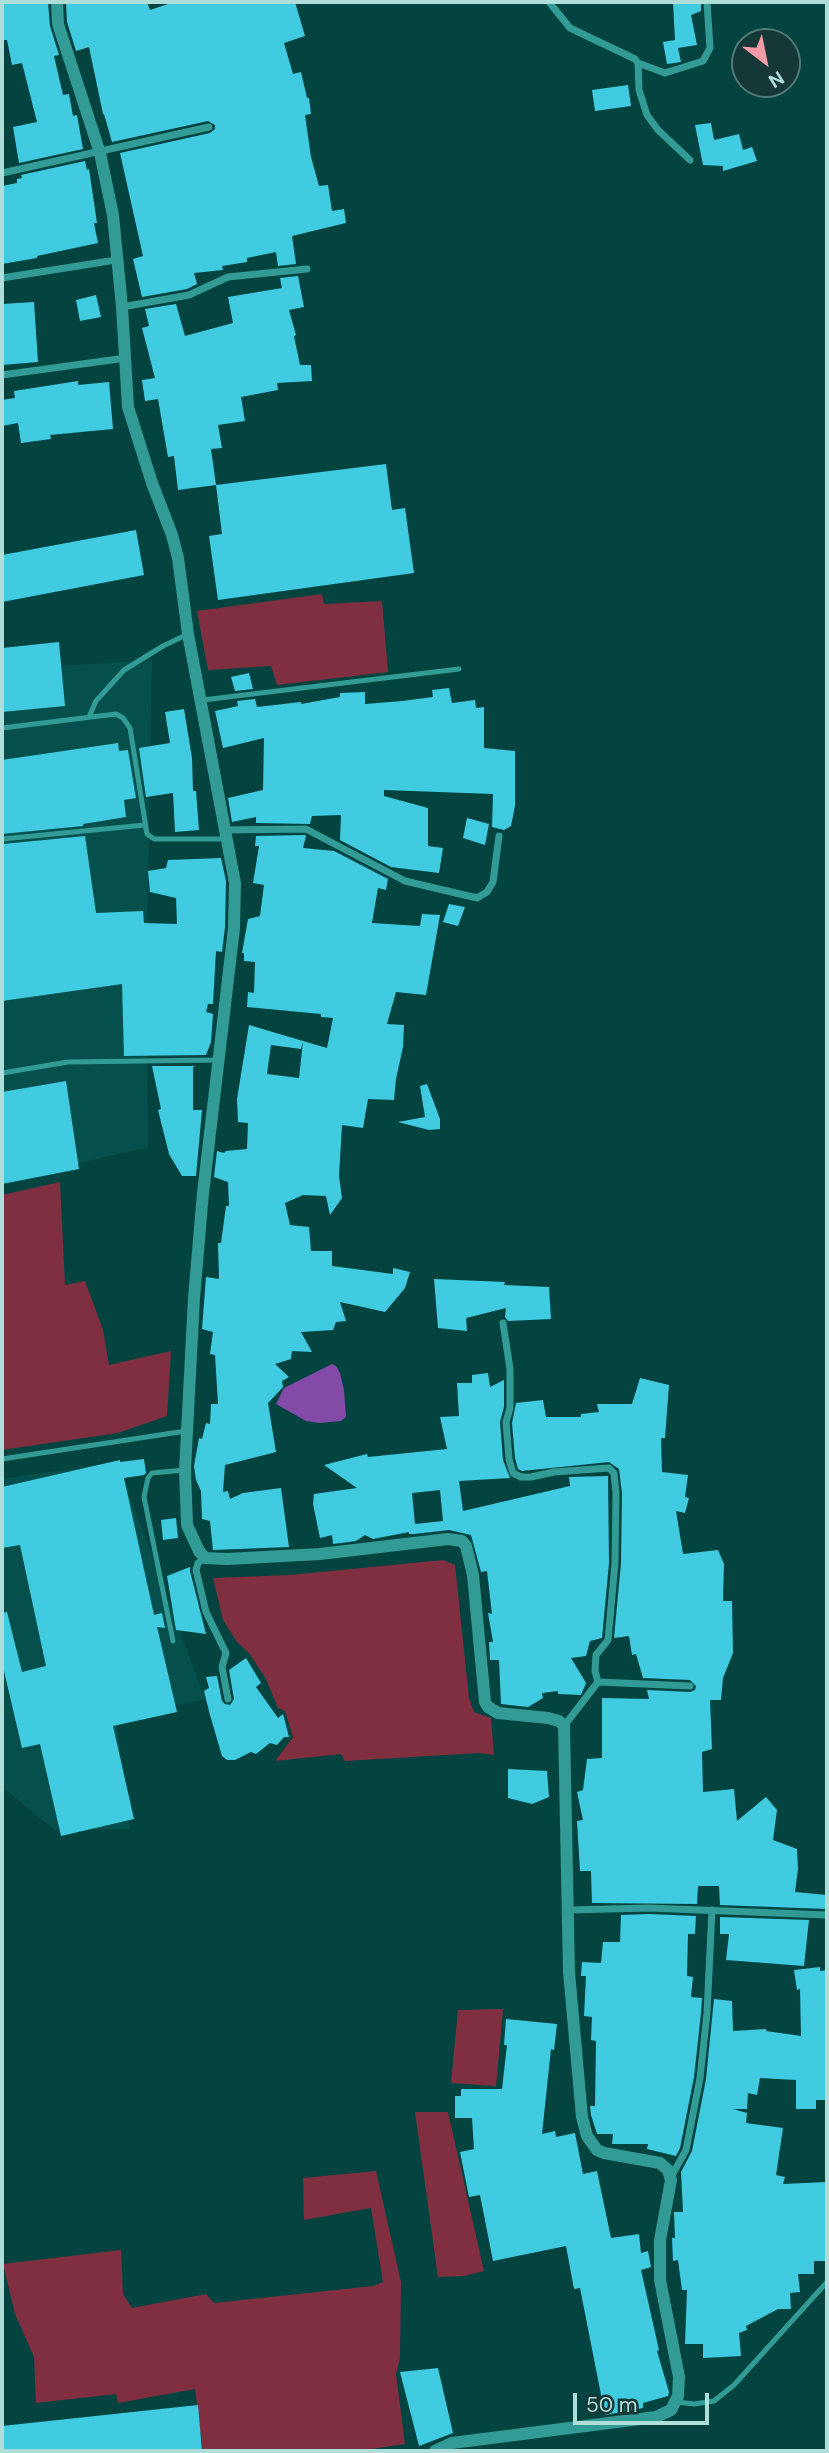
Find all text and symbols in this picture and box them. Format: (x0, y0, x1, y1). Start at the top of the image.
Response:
north arrow (731, 28, 801, 98)
text: N (764, 65, 789, 94)
scale bar (577, 2380, 714, 2424)
text: 50 m (586, 2391, 637, 2419)

